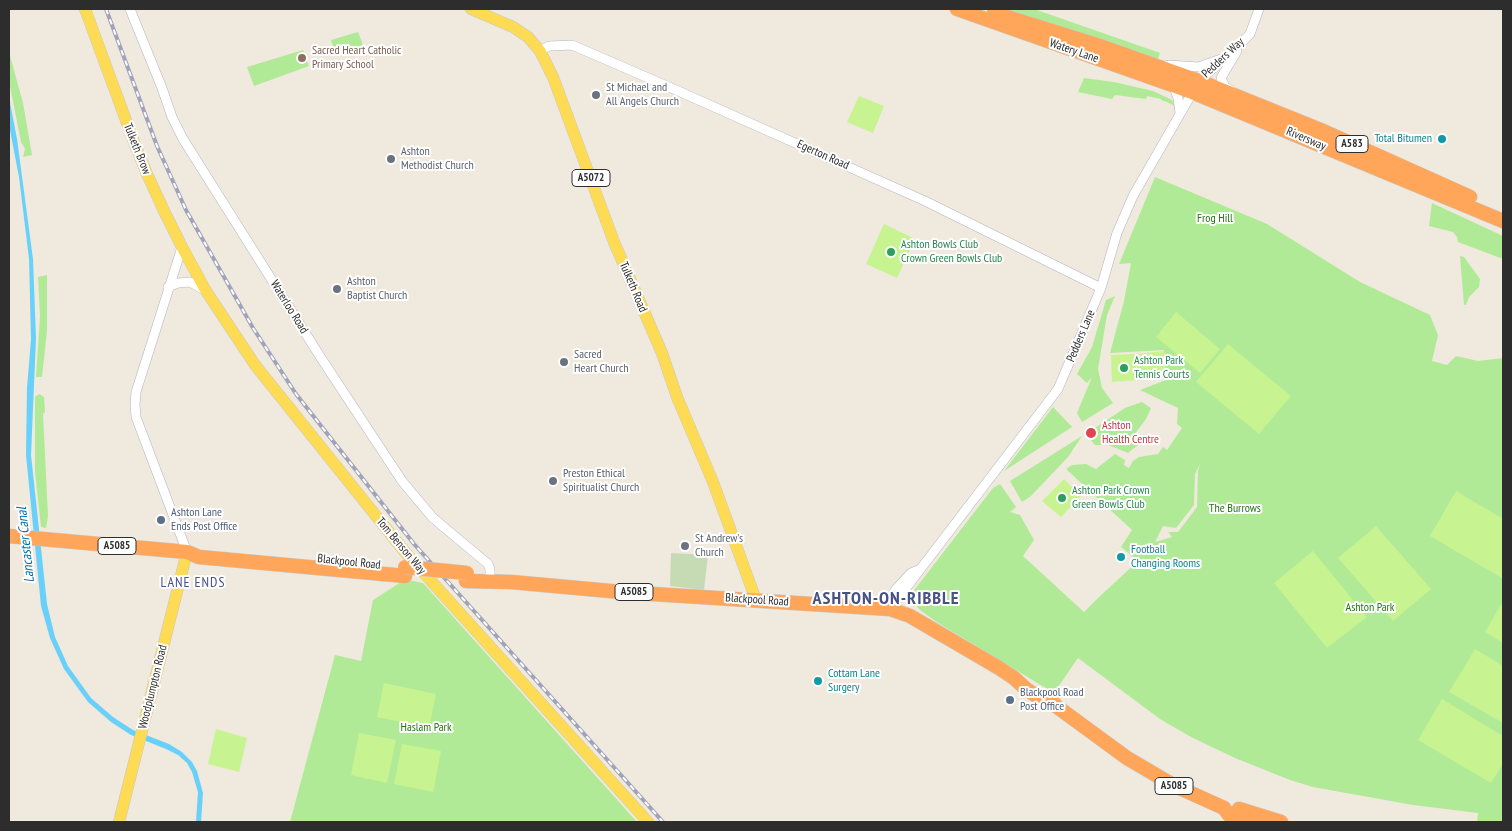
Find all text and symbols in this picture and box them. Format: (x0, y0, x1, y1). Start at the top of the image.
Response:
street label: Pedders Way (1199, 35, 1247, 81)
street label: Watery Lane (1048, 36, 1100, 66)
place label: Sacred Heart Catholic Primary School (312, 44, 401, 72)
marker: Sacred Heart Catholic Primary School (296, 52, 308, 64)
place label: St Michael and All Angels Church (606, 81, 679, 109)
marker: St Michael and All Angels Church (590, 89, 602, 101)
street label: Tulketh Brow (120, 121, 154, 177)
street label: Riversway (1284, 124, 1328, 154)
place label: Total Bitumen (1374, 132, 1432, 146)
marker: Total Bitumen (1436, 133, 1448, 145)
road number: A583 (1336, 136, 1368, 152)
street label: Egerton Road (795, 137, 851, 173)
place label: Ashton Methodist Church (401, 145, 474, 173)
marker: Ashton Methodist Church (385, 153, 397, 165)
road number: A5072 (572, 170, 610, 187)
park label: Frog Hill (1197, 212, 1233, 226)
place label: Ashton Bowls Club Crown Green Bowls Club (901, 238, 1002, 266)
marker: Ashton Bowls Club Crown Green Bowls Club (885, 246, 897, 258)
street label: Tulketh Road (616, 260, 650, 314)
place label: Ashton Baptist Church (347, 275, 407, 303)
street label: Waterloo Road (267, 278, 311, 336)
marker: Ashton Baptist Church (331, 283, 343, 295)
street label: Pedders Lane (1064, 308, 1098, 364)
place label: Sacred Heart Church (574, 348, 628, 376)
place label: Ashton Park Tennis Courts (1134, 354, 1189, 382)
marker: Sacred Heart Church (558, 356, 570, 368)
marker: Ashton Park Tennis Courts (1118, 362, 1130, 374)
place label: Ashton Health Centre (1102, 419, 1159, 447)
marker: Ashton Health Centre (1084, 426, 1098, 440)
place label: Preston Ethical Spiritualist Church (563, 467, 639, 495)
marker: Preston Ethical Spiritualist Church (547, 475, 559, 487)
place label: Ashton Park Crown Green Bowls Club (1072, 484, 1150, 512)
marker: Ashton Park Crown Green Bowls Club (1056, 492, 1068, 504)
park label: The Burrows (1209, 502, 1261, 516)
water label: Lancaster Canal (14, 506, 38, 584)
place label: Ashton Lane Ends Post Office (171, 506, 237, 534)
marker: Ashton Lane Ends Post Office (155, 514, 167, 526)
street label: Tom Benson Way (373, 515, 429, 577)
place label: St Andrew's Church (695, 532, 743, 560)
road number: A5085 (98, 538, 136, 554)
marker: St Andrew's Church (679, 540, 691, 552)
place label: Football Changing Rooms (1131, 543, 1200, 571)
marker: Football Changing Rooms (1115, 551, 1127, 563)
street label: Blackpool Road (317, 552, 381, 572)
district label: LANE ENDS (159, 575, 227, 591)
road number: A5085 (615, 584, 653, 600)
district label: ASHTON-ON-RIBBLE (811, 588, 961, 610)
street label: Blackpool Road (725, 591, 789, 609)
park label: Ashton Park (1345, 601, 1395, 615)
street label: Woodplumpton Road (136, 643, 170, 731)
place label: Cottam Lane Surgery (828, 667, 880, 695)
marker: Cottam Lane Surgery (812, 675, 824, 687)
place label: Blackpool Road Post Office (1020, 686, 1084, 714)
marker: Blackpool Road Post Office (1004, 694, 1016, 706)
park label: Haslam Park (400, 721, 452, 735)
road number: A5085 (1155, 778, 1193, 794)

